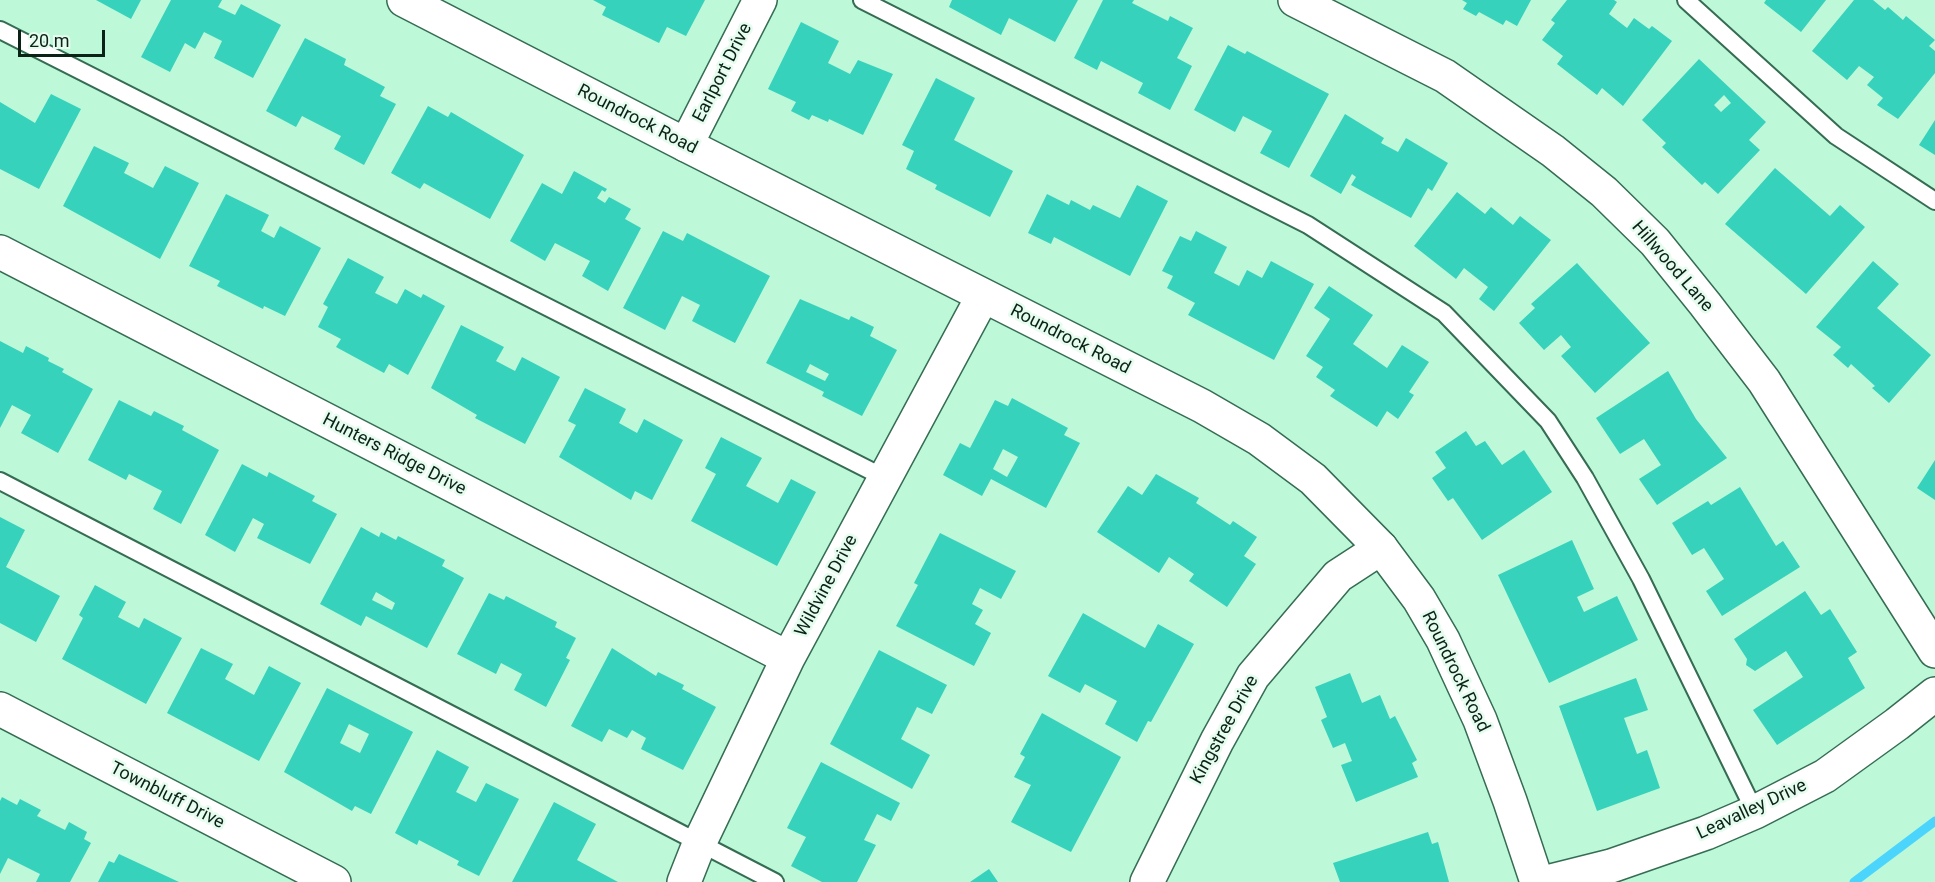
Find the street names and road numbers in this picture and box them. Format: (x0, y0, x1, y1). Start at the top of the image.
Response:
street label: Earlport Drive (689, 20, 757, 126)
street label: Roundrock Road (573, 80, 701, 160)
street label: Hillwood Lane (1627, 217, 1717, 317)
street label: Roundrock Road (1006, 300, 1134, 380)
street label: Hunters Ridge Drive (319, 409, 469, 501)
street label: Wildvine Drive (791, 531, 863, 641)
street label: Roundrock Road (1416, 608, 1494, 736)
street label: Kingstree Drive (1186, 672, 1264, 788)
street label: Townbluff Drive (106, 758, 228, 834)
street label: Leavalley Drive (1694, 775, 1810, 845)

